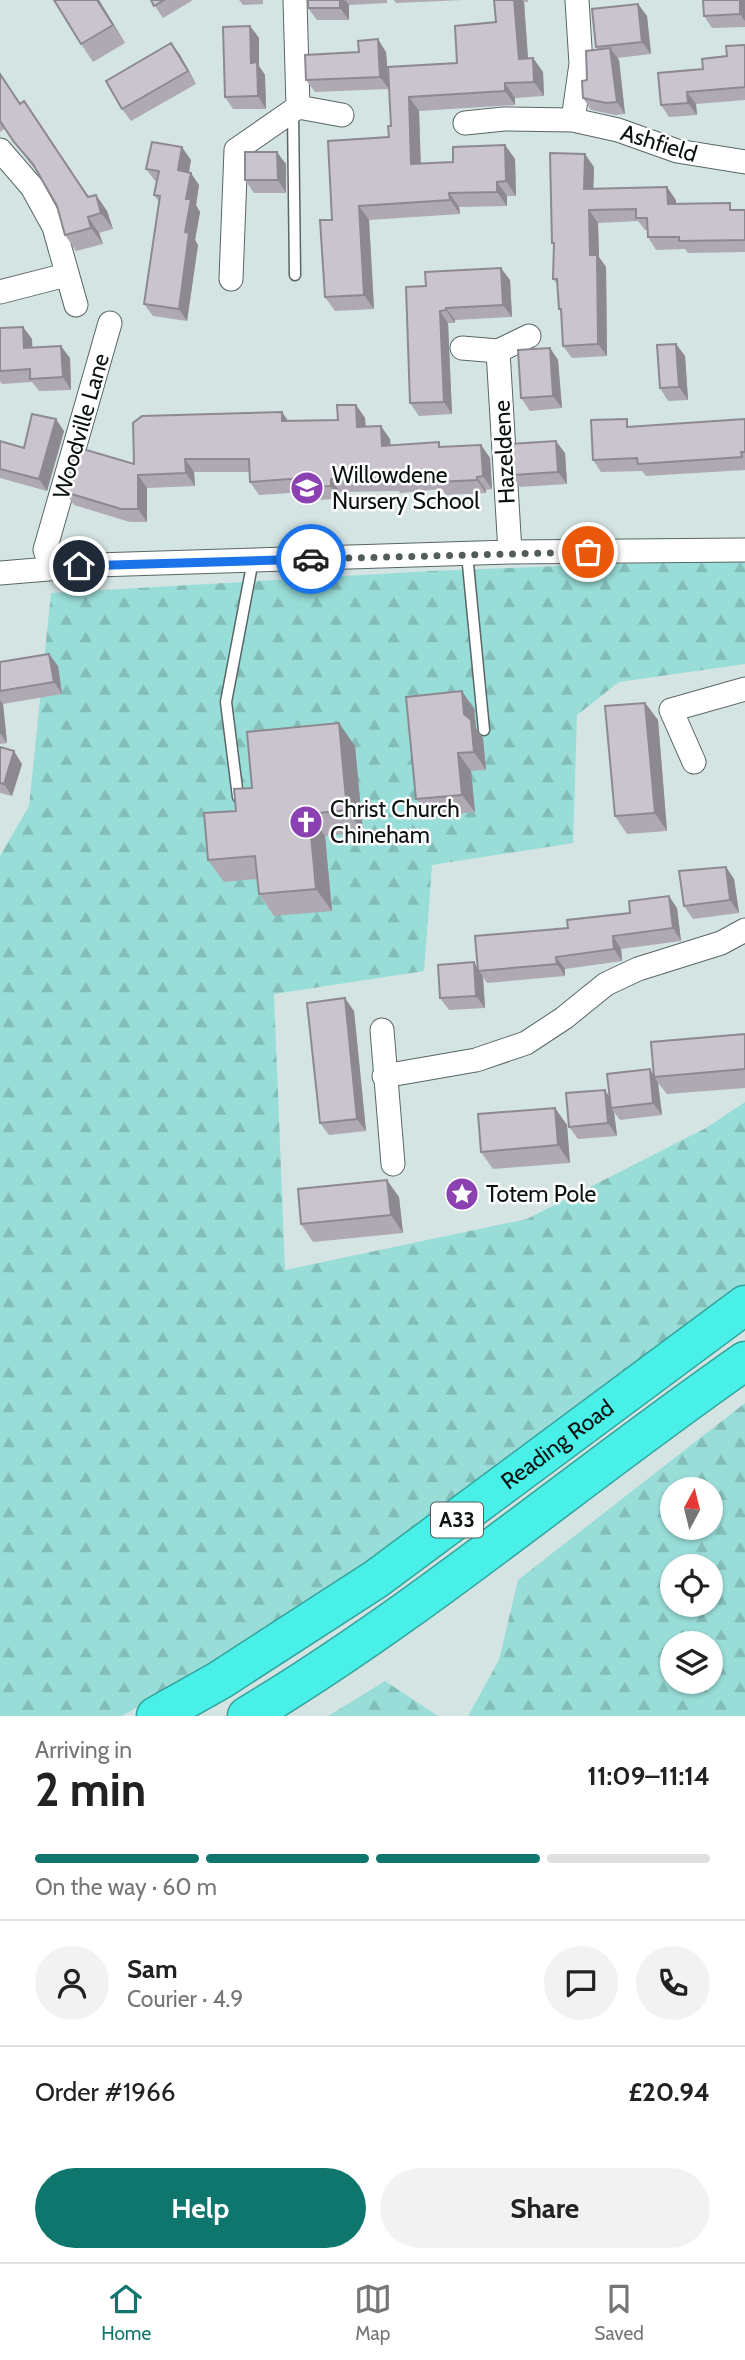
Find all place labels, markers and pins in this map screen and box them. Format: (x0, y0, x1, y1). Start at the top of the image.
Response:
place label: Willowdene Nursery School (332, 461, 480, 515)
school or university icon: Willowdene Nursery School (288, 469, 326, 507)
pin (558, 522, 618, 582)
pin (49, 536, 109, 596)
place label: Christ Church Chineham (330, 795, 460, 849)
church icon: Christ Church Chineham (287, 803, 325, 841)
place icon: Totem Pole (443, 1175, 481, 1213)
place label: Totem Pole (486, 1180, 597, 1208)

